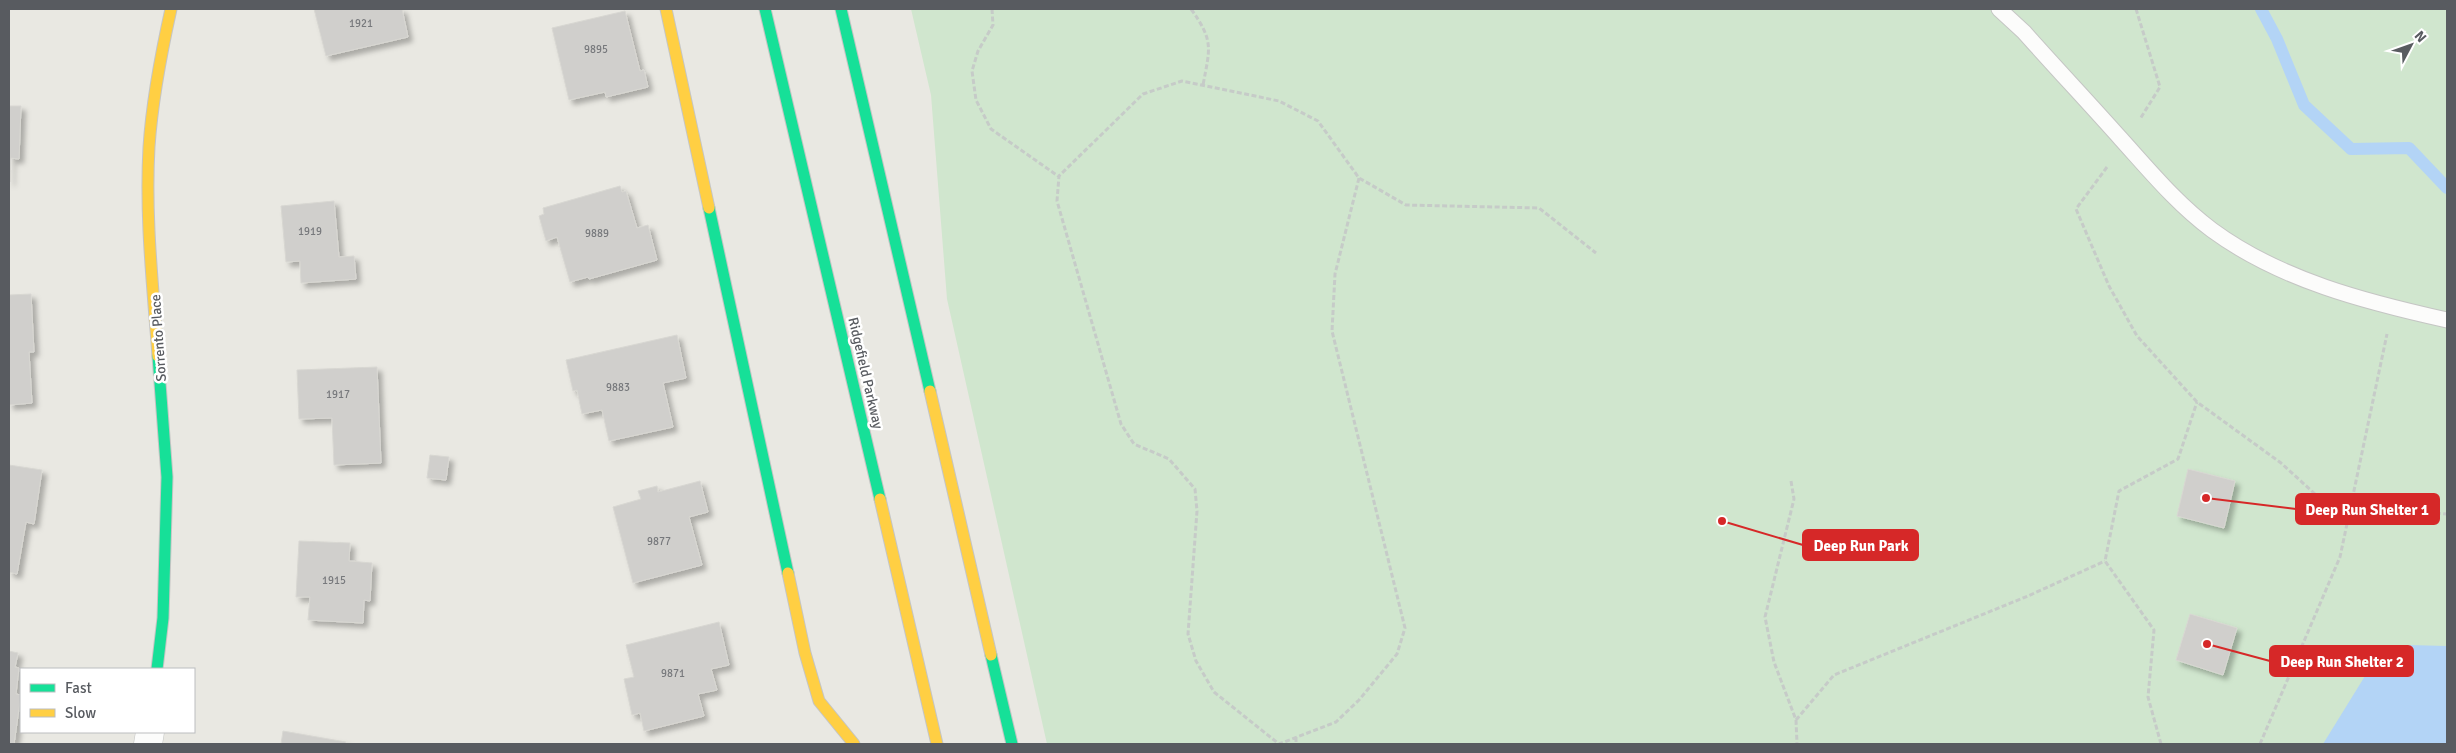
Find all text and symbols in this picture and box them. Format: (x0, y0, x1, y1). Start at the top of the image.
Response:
house number: 1921 (349, 17, 373, 30)
north arrow (2386, 20, 2436, 70)
text: N (2411, 28, 2430, 46)
house number: 9895 (584, 43, 608, 56)
house number: 1919 (298, 225, 322, 238)
house number: 9889 (585, 227, 609, 240)
street label: Sorrento Place (147, 294, 170, 382)
street label: Ridgefield Parkway (844, 316, 887, 431)
house number: 9883 (606, 381, 630, 394)
house number: 1917 (326, 388, 350, 401)
callout: Deep Run Shelter 1 (2296, 494, 2439, 524)
text: Deep Run Shelter 1 (2305, 501, 2429, 519)
callout: Deep Run Park (1803, 530, 1918, 560)
house number: 9877 (647, 535, 671, 548)
text: Deep Run Park (1814, 537, 1909, 555)
house number: 1915 (322, 574, 346, 587)
callout: Deep Run Shelter 2 (2270, 646, 2413, 676)
text: Deep Run Shelter 2 (2280, 653, 2404, 671)
house number: 9871 (661, 667, 685, 680)
legend (20, 668, 195, 733)
text: Fast (65, 679, 92, 697)
text: Slow (65, 704, 96, 722)

